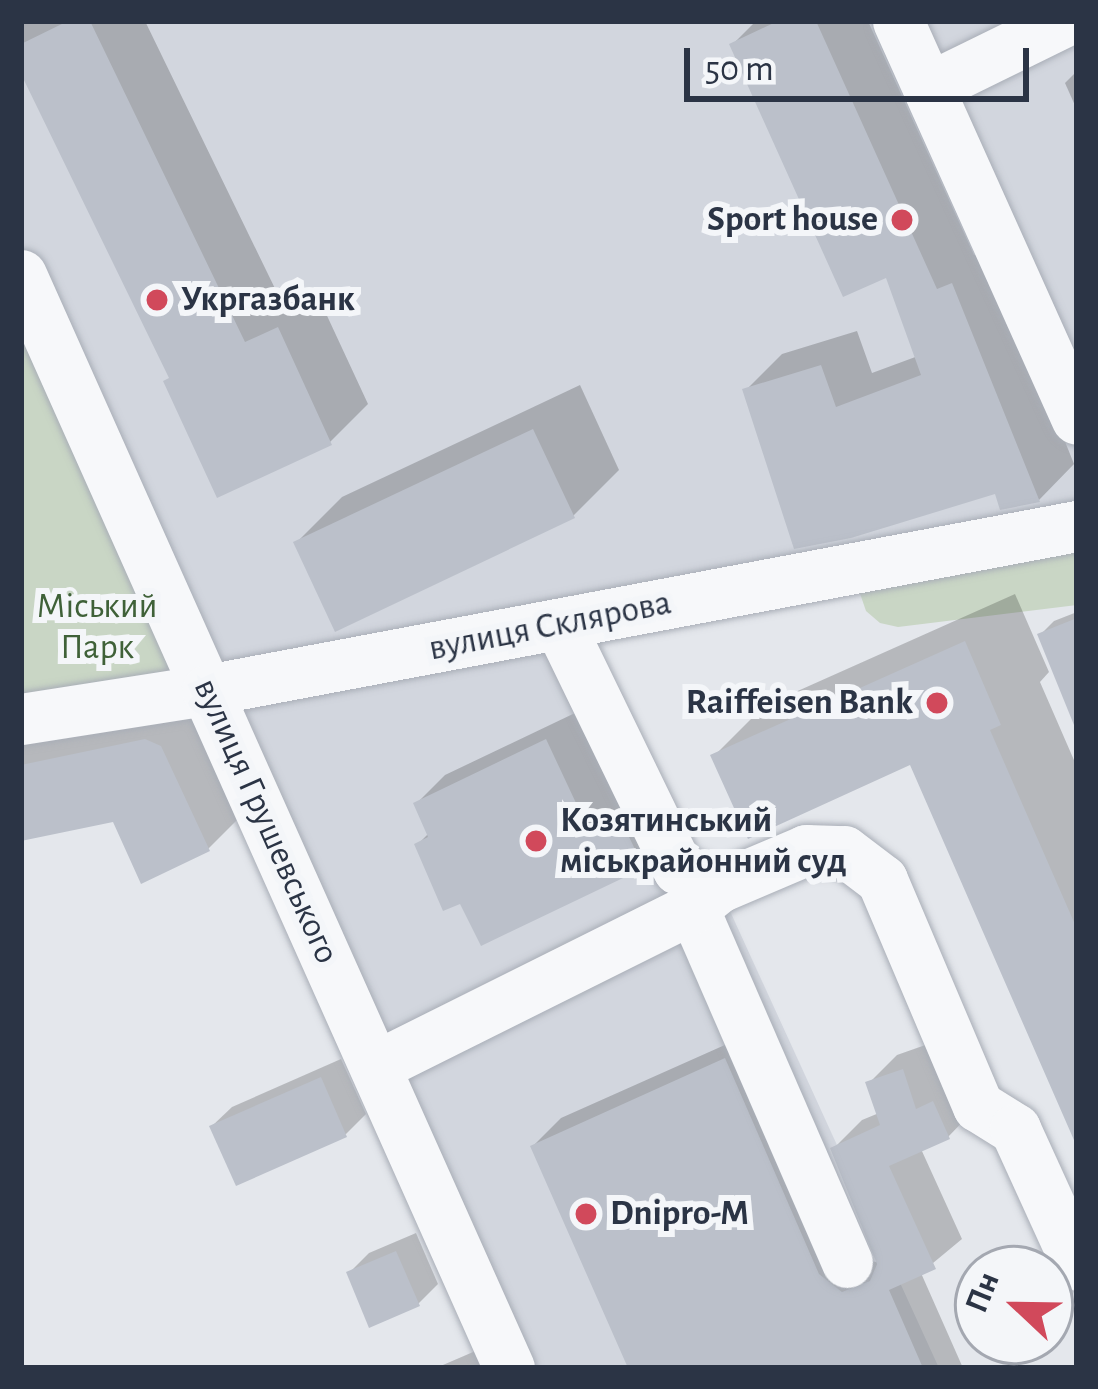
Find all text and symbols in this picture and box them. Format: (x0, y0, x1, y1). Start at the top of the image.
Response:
scale bar (690, 24, 1035, 98)
text: 50 m (705, 51, 774, 87)
place label: Sport house (707, 198, 878, 242)
marker: Sport house (889, 207, 915, 233)
place label: Укргазбанк (181, 278, 355, 322)
marker: Укргазбанк (144, 287, 170, 313)
street label: вулиця Склярова (425, 581, 675, 671)
park label: Міський Парк (36, 584, 158, 669)
street label: вулиця Грушевського (184, 672, 348, 970)
place label: Raiffeisen Bank (686, 681, 913, 725)
marker: Raiffeisen Bank (924, 690, 950, 716)
place label: Козятинський міськрайонний суд (560, 798, 847, 883)
marker: Козятинський міськрайонний суд (523, 828, 549, 854)
place label: Dnipro-M (610, 1192, 749, 1236)
marker: Dnipro-M (573, 1201, 599, 1227)
north arrow (954, 1245, 1074, 1365)
text: Пн (960, 1268, 1006, 1317)

